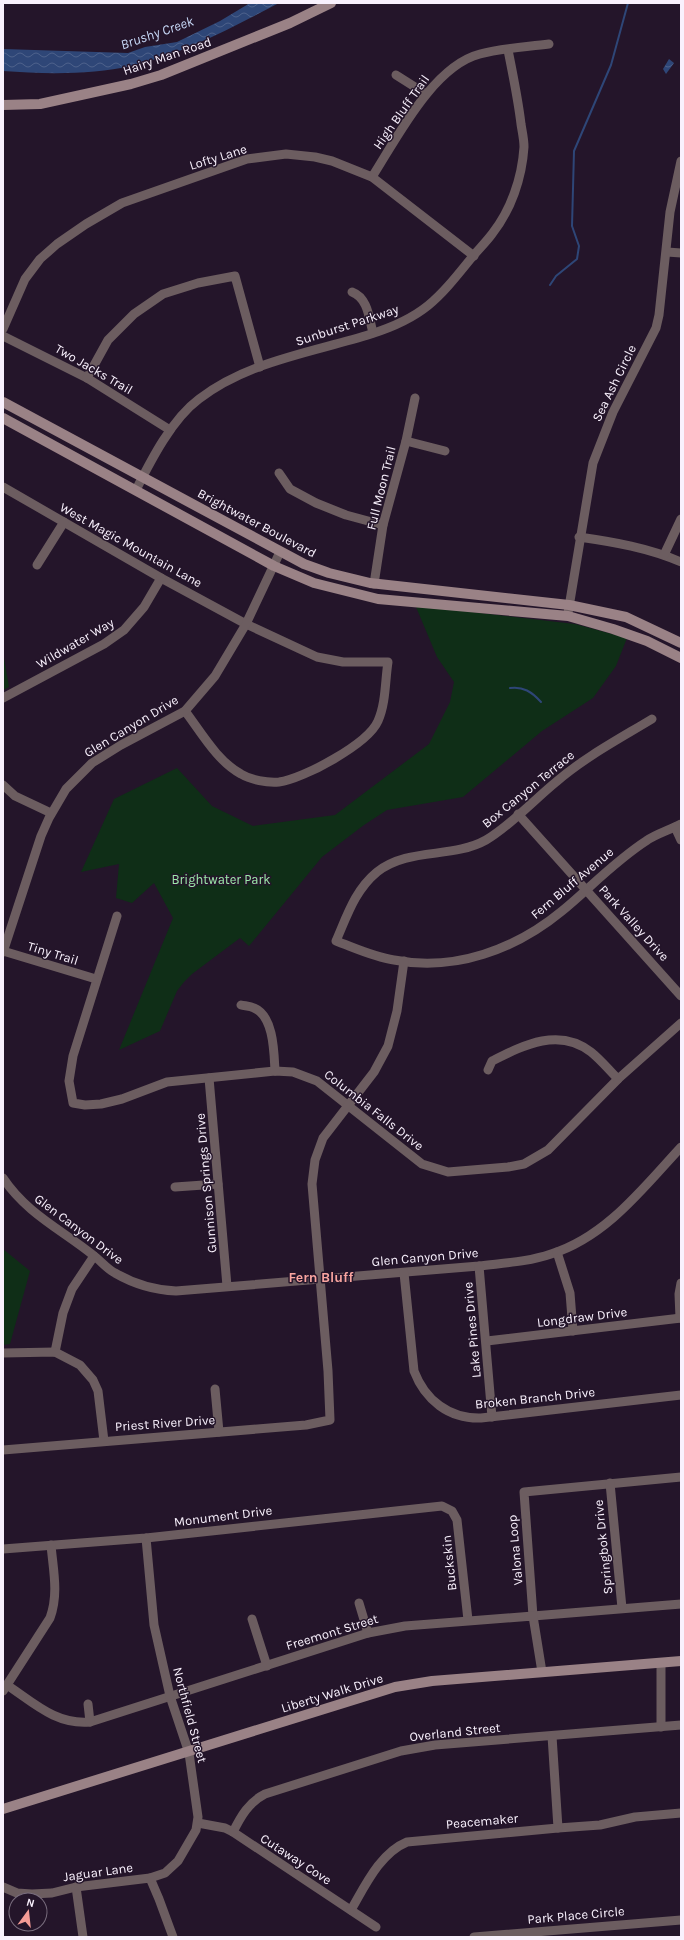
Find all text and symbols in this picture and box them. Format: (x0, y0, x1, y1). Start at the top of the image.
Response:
water label: Brushy Creek (118, 12, 197, 53)
street label: Hairy Man Road (121, 34, 213, 78)
street label: High Bluff Trail (370, 72, 432, 152)
street label: Lofty Lane (187, 141, 249, 173)
street label: Sunburst Parkway (293, 301, 401, 349)
street label: Two Jacks Trail (53, 341, 135, 397)
street label: Sea Ash Circle (589, 342, 639, 424)
street label: Full Moon Trail (363, 445, 399, 531)
street label: Brightwater Boulevard (195, 485, 319, 561)
street label: West Magic Mountain Lane (57, 500, 205, 591)
street label: Wildwater Way (33, 615, 117, 671)
street label: Glen Canyon Drive (81, 692, 181, 760)
street label: Box Canyon Terrace (479, 747, 577, 831)
street label: Fern Bluff Avenue (528, 844, 617, 922)
park label: Brightwater Park (171, 872, 271, 887)
street label: Park Valley Drive (596, 882, 672, 964)
street label: Tiny Trail (26, 938, 80, 968)
street label: Columbia Falls Drive (321, 1067, 427, 1154)
street label: Gunnison Springs Drive (192, 1112, 220, 1253)
street label: Glen Canyon Drive (32, 1191, 127, 1267)
street label: Glen Canyon Drive (371, 1245, 479, 1269)
district label: Fern Bluff (289, 1269, 354, 1286)
street label: Lake Pines Drive (460, 1281, 484, 1379)
street label: Longdraw Drive (536, 1304, 628, 1330)
street label: Broken Branch Drive (474, 1384, 596, 1412)
street label: Priest River Drive (114, 1412, 216, 1434)
street label: Springbok Drive (591, 1499, 615, 1595)
street label: Monument Drive (173, 1502, 273, 1529)
street label: Valona Loop (504, 1514, 526, 1586)
street label: Buckskin (439, 1534, 459, 1592)
street label: Freemont Street (284, 1611, 380, 1653)
street label: Northfield Street (170, 1665, 210, 1765)
street label: Liberty Walk Drive (279, 1670, 385, 1716)
street label: Overland Street (409, 1720, 501, 1744)
street label: Peacemaker (445, 1810, 519, 1832)
street label: Cutaway Cove (258, 1830, 335, 1888)
street label: Jaguar Lane (62, 1860, 134, 1884)
north arrow (8, 1892, 48, 1932)
text: N (25, 1896, 36, 1910)
street label: Park Place Circle (527, 1903, 626, 1927)

